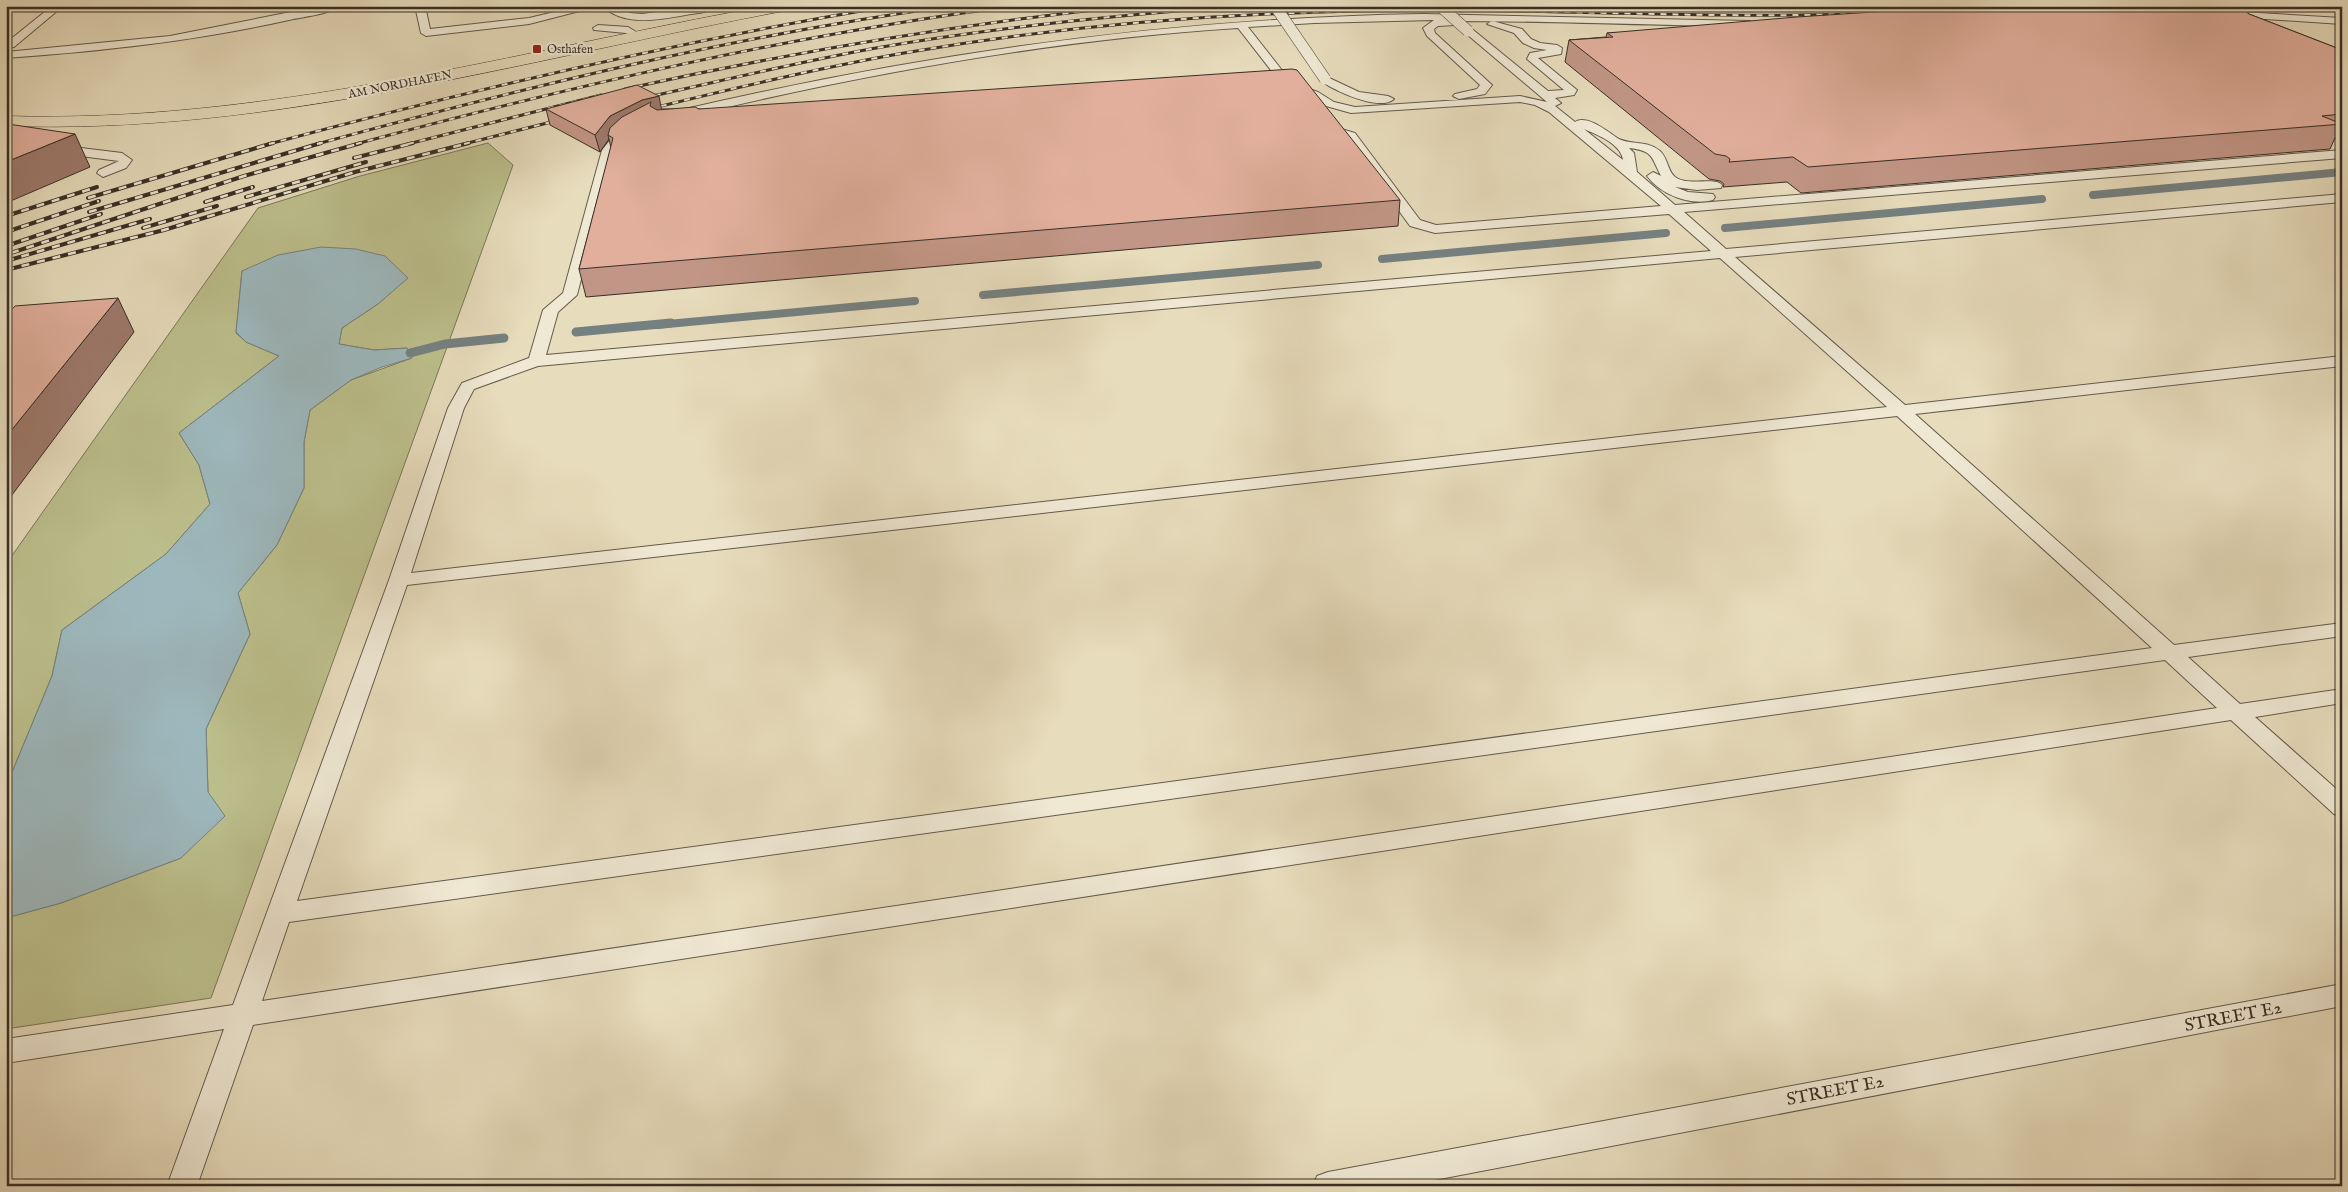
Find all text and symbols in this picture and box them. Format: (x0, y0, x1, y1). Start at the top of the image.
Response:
place label: Osthafen (547, 42, 594, 57)
marker: Osthafen (531, 43, 543, 55)
street label: AM NORDHAFEN (346, 67, 454, 102)
street label: STREET E2 (2183, 997, 2284, 1038)
street label: STREET E2 (1785, 1071, 1886, 1112)

